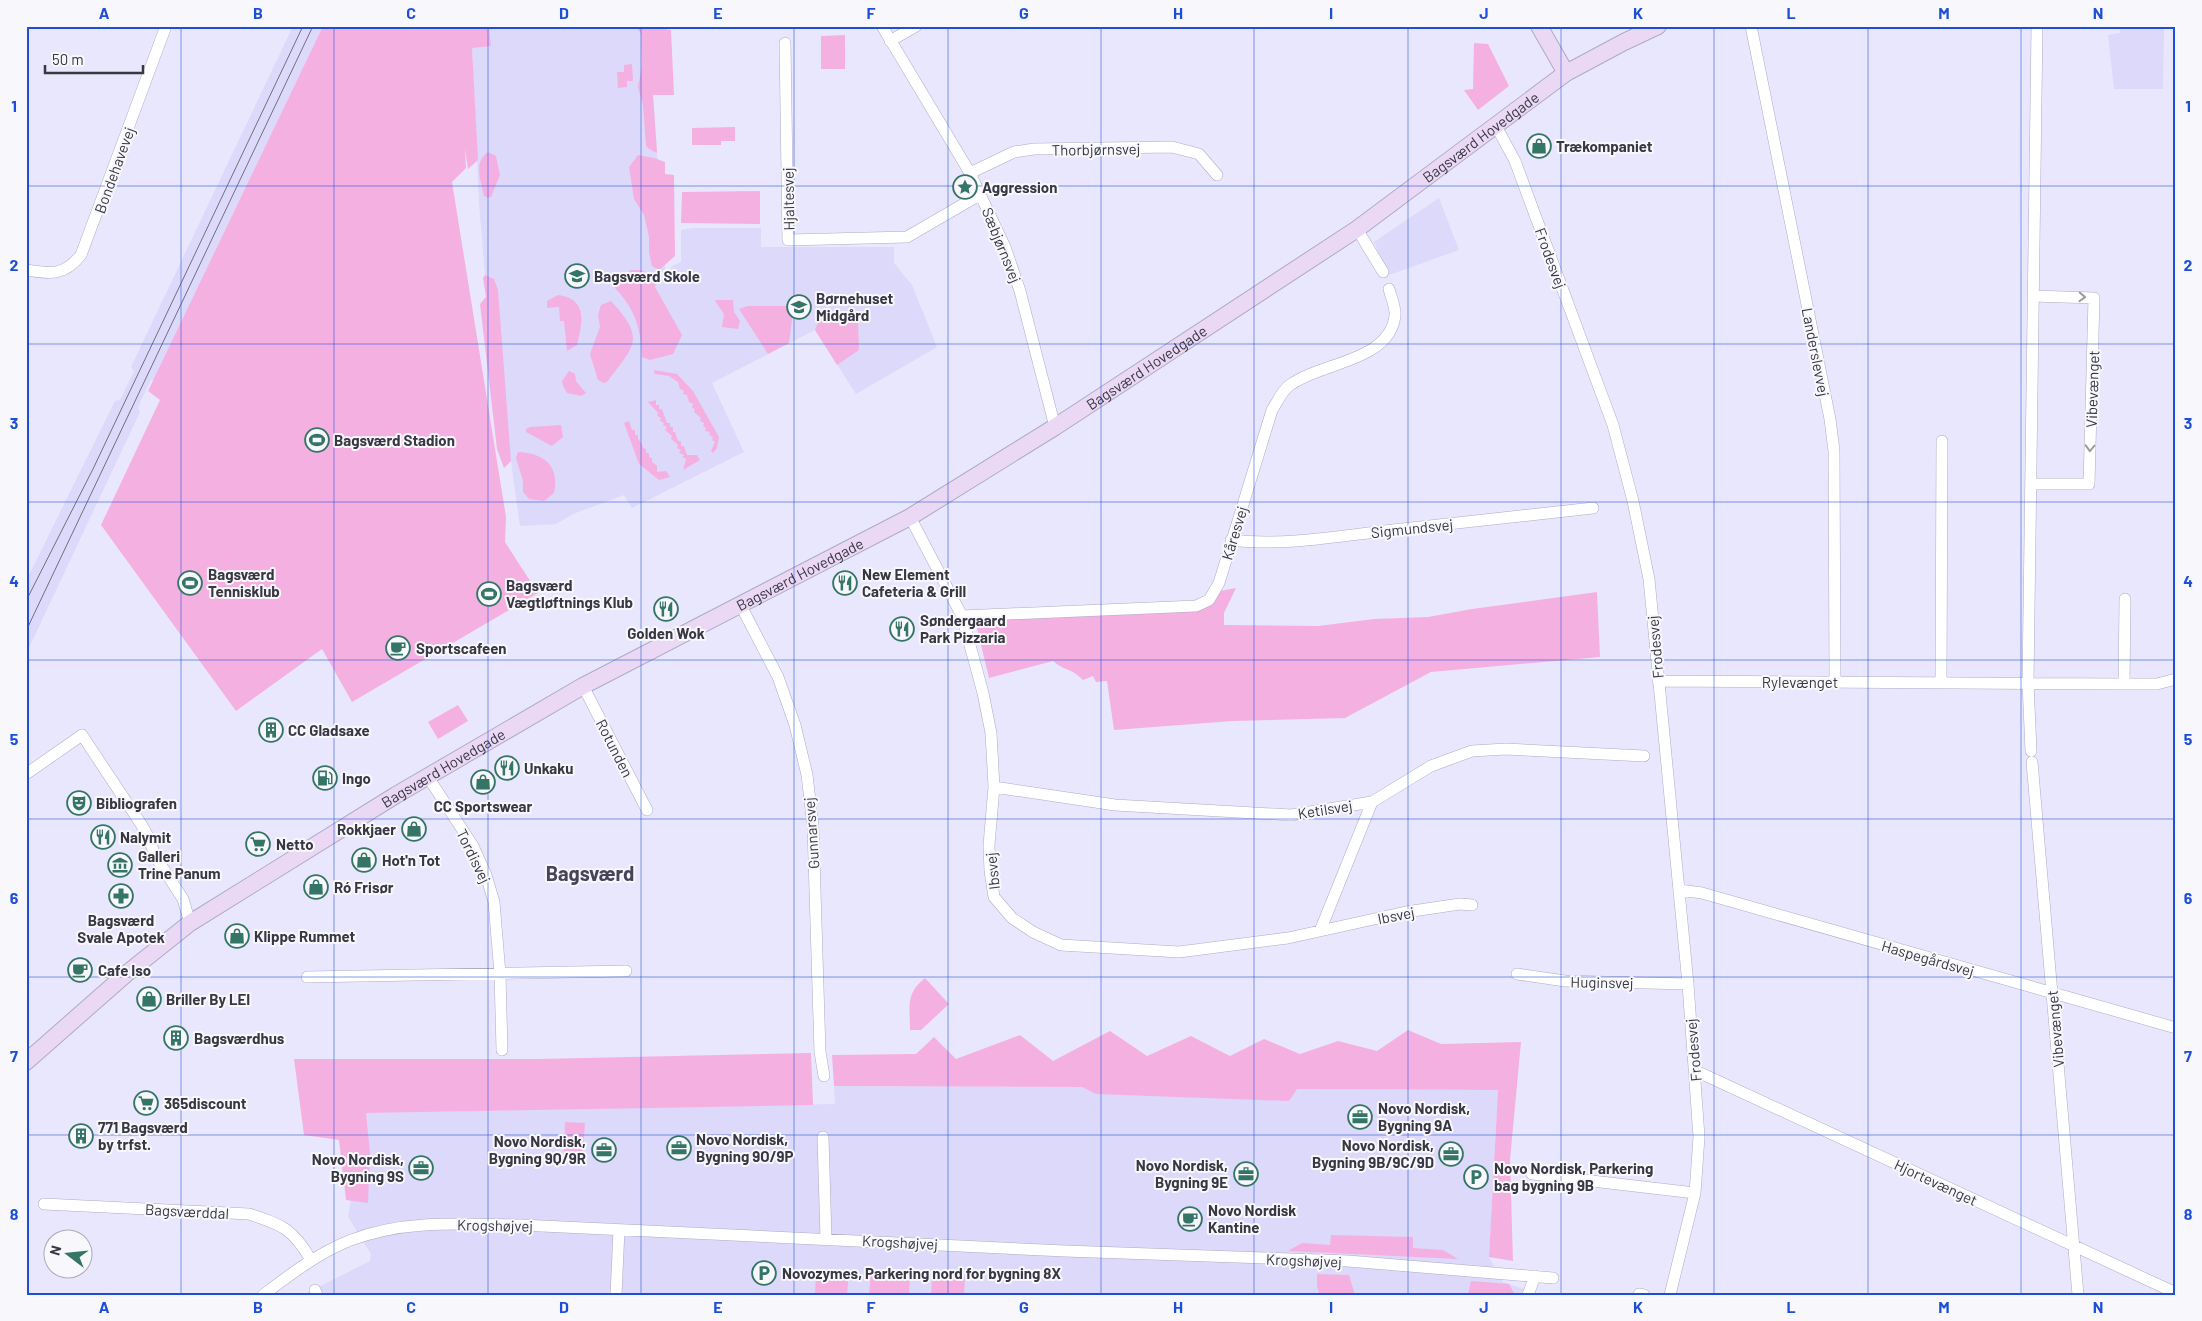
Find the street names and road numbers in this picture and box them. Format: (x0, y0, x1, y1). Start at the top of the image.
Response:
street label: Bagsværd Hovedgade (1419, 88, 1542, 186)
street label: Bondehavevej (90, 124, 138, 216)
street label: Thorbjørnsvej (1051, 139, 1141, 159)
street label: Hjaltesvej (778, 167, 798, 231)
street label: Sæbjørnsvej (979, 205, 1025, 285)
street label: Frodesvej (1532, 225, 1570, 291)
street label: Landerslevvej (1799, 306, 1833, 398)
street label: Bagsværd Hovedgade (1083, 321, 1210, 413)
street label: Vibevænget (2082, 350, 2102, 428)
street label: Kåresvej (1217, 504, 1251, 562)
street label: Sigmundsvej (1370, 515, 1454, 541)
street label: Bagsværd Hovedgade (733, 534, 866, 614)
street label: Frodesvej (1643, 615, 1667, 679)
street label: Rylevænget (1762, 673, 1838, 691)
street label: Rotunden (593, 716, 637, 780)
street label: Bagsværd Hovedgade (378, 724, 508, 811)
street label: Ketilsvej (1297, 796, 1353, 822)
street label: Gunnarsvej (800, 797, 822, 869)
street label: Tordisvej (453, 826, 495, 886)
street label: Ibsvej (981, 851, 1003, 891)
street label: Ibsvej (1376, 903, 1416, 927)
street label: Haspegårdsvej (1880, 936, 1976, 980)
street label: Huginsvej (1570, 972, 1634, 992)
street label: Vibevænget (2043, 990, 2067, 1068)
street label: Frodesvej (1681, 1018, 1705, 1082)
street label: Hjortevænget (1892, 1155, 1980, 1209)
street label: Bagsværddal (145, 1200, 229, 1222)
street label: Krogshøjvej (457, 1215, 533, 1235)
street label: Krogshøjvej (862, 1231, 938, 1253)
street label: Krogshøjvej (1266, 1250, 1342, 1270)

